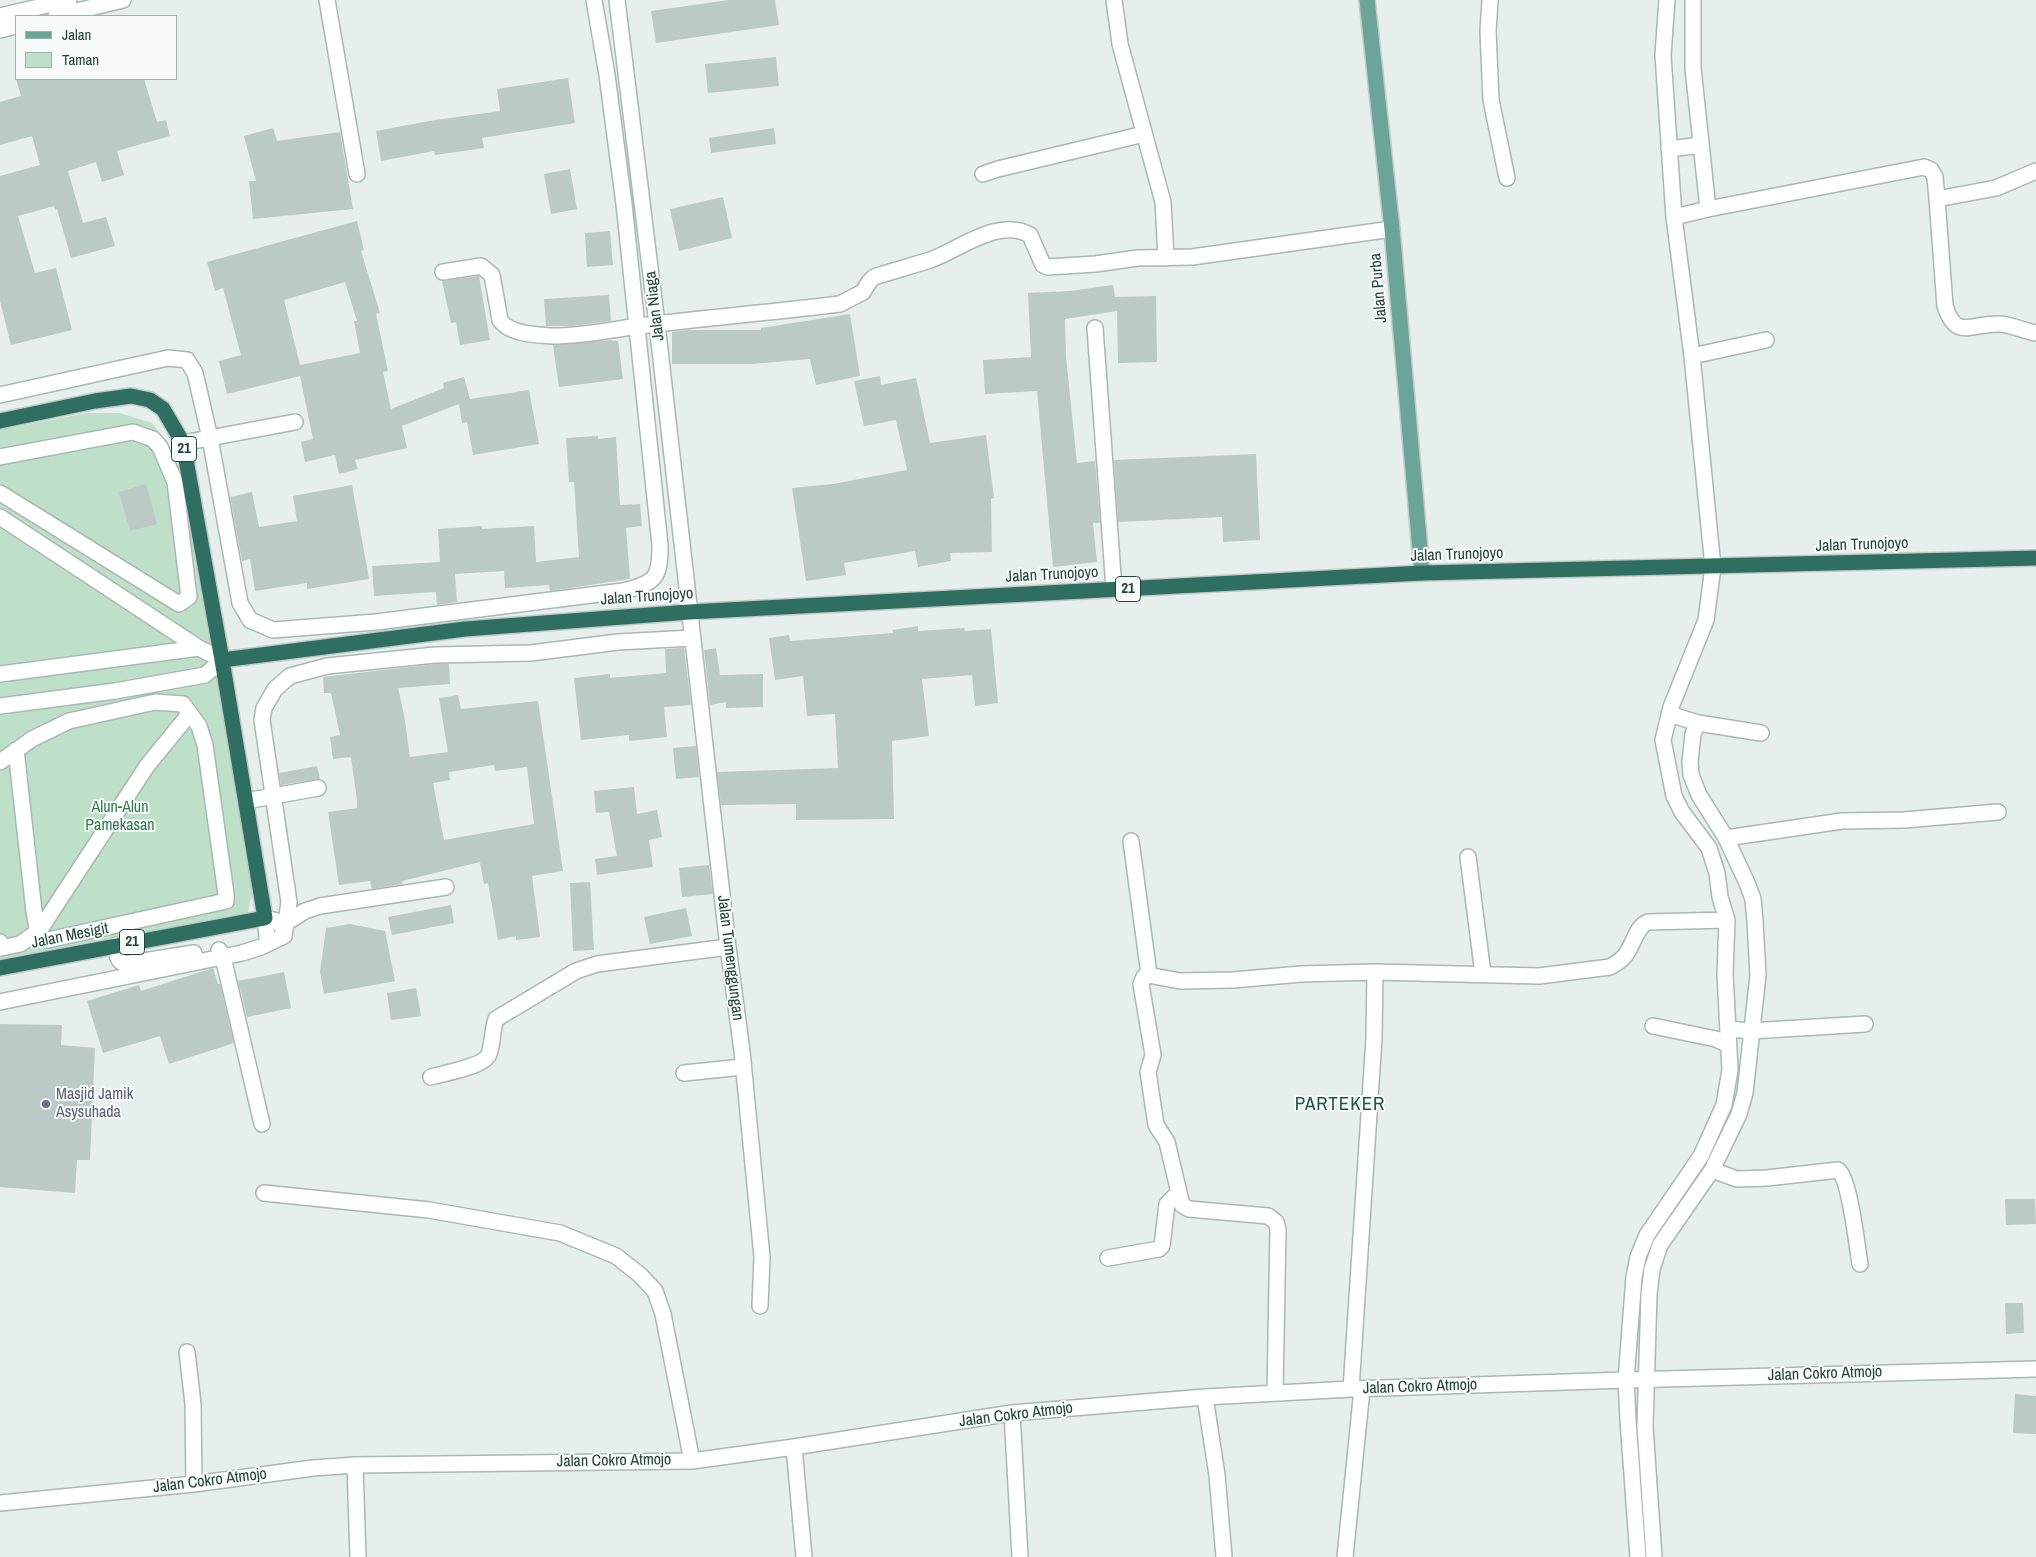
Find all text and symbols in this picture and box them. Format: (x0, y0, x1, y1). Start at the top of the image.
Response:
legend (15, 15, 178, 80)
text: Jalan (62, 24, 91, 45)
text: Taman (62, 49, 99, 70)
street label: Jalan Purba (1366, 252, 1392, 324)
street label: Jalan Niaga (641, 270, 669, 342)
road number: 21 (172, 436, 196, 462)
street label: Jalan Trunojoyo (1815, 534, 1909, 556)
street label: Jalan Trunojoyo (1410, 544, 1504, 566)
street label: Jalan Trunojoyo (1005, 563, 1099, 587)
road number: 21 (1116, 576, 1140, 602)
street label: Jalan Trunojoyo (600, 584, 694, 610)
park label: Alun-Alun Pamekasan (85, 798, 155, 836)
street label: Jalan Tumenggungan (713, 894, 747, 1022)
street label: Jalan Mesigit (30, 919, 110, 953)
road number: 21 (120, 930, 144, 954)
place label: Masjid Jamik Asysuhada (56, 1085, 133, 1123)
district label: PARTEKER (1294, 1094, 1386, 1116)
marker: Masjid Jamik Asysuhada (40, 1098, 52, 1110)
street label: Jalan Cokro Atmojo (1767, 1362, 1883, 1386)
street label: Jalan Cokro Atmojo (1362, 1375, 1478, 1399)
street label: Jalan Cokro Atmojo (958, 1398, 1074, 1432)
street label: Jalan Cokro Atmojo (557, 1450, 671, 1472)
street label: Jalan Cokro Atmojo (152, 1464, 268, 1498)

